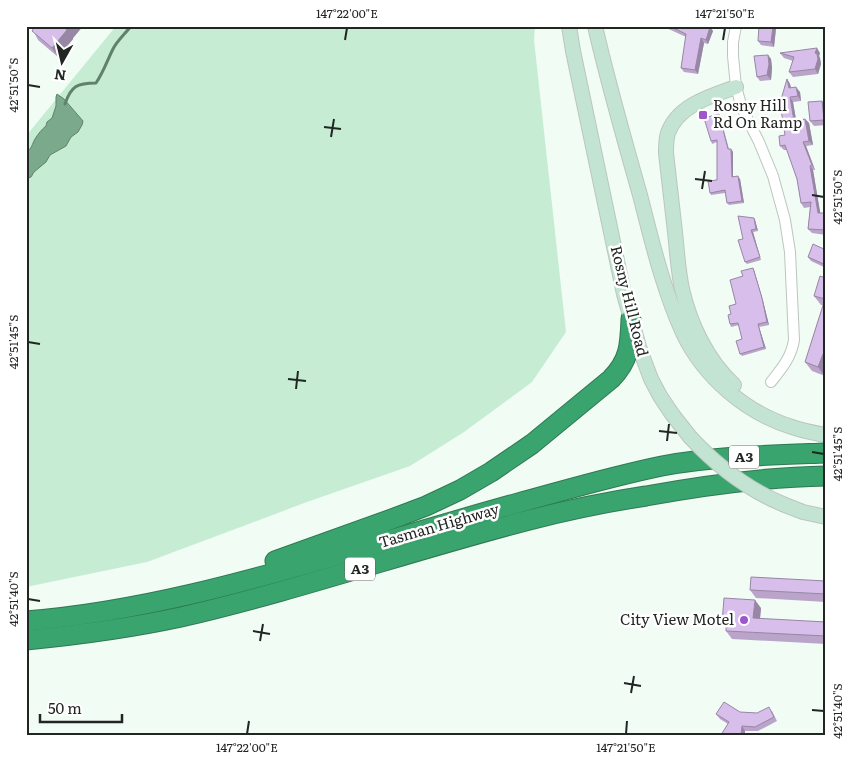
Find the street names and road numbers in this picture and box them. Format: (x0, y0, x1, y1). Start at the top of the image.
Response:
street label: Rosny Hill Road (606, 243, 655, 359)
road number: A3 (729, 446, 759, 468)
street label: Tasman Highway (376, 496, 502, 553)
road number: A3 (345, 558, 375, 580)

